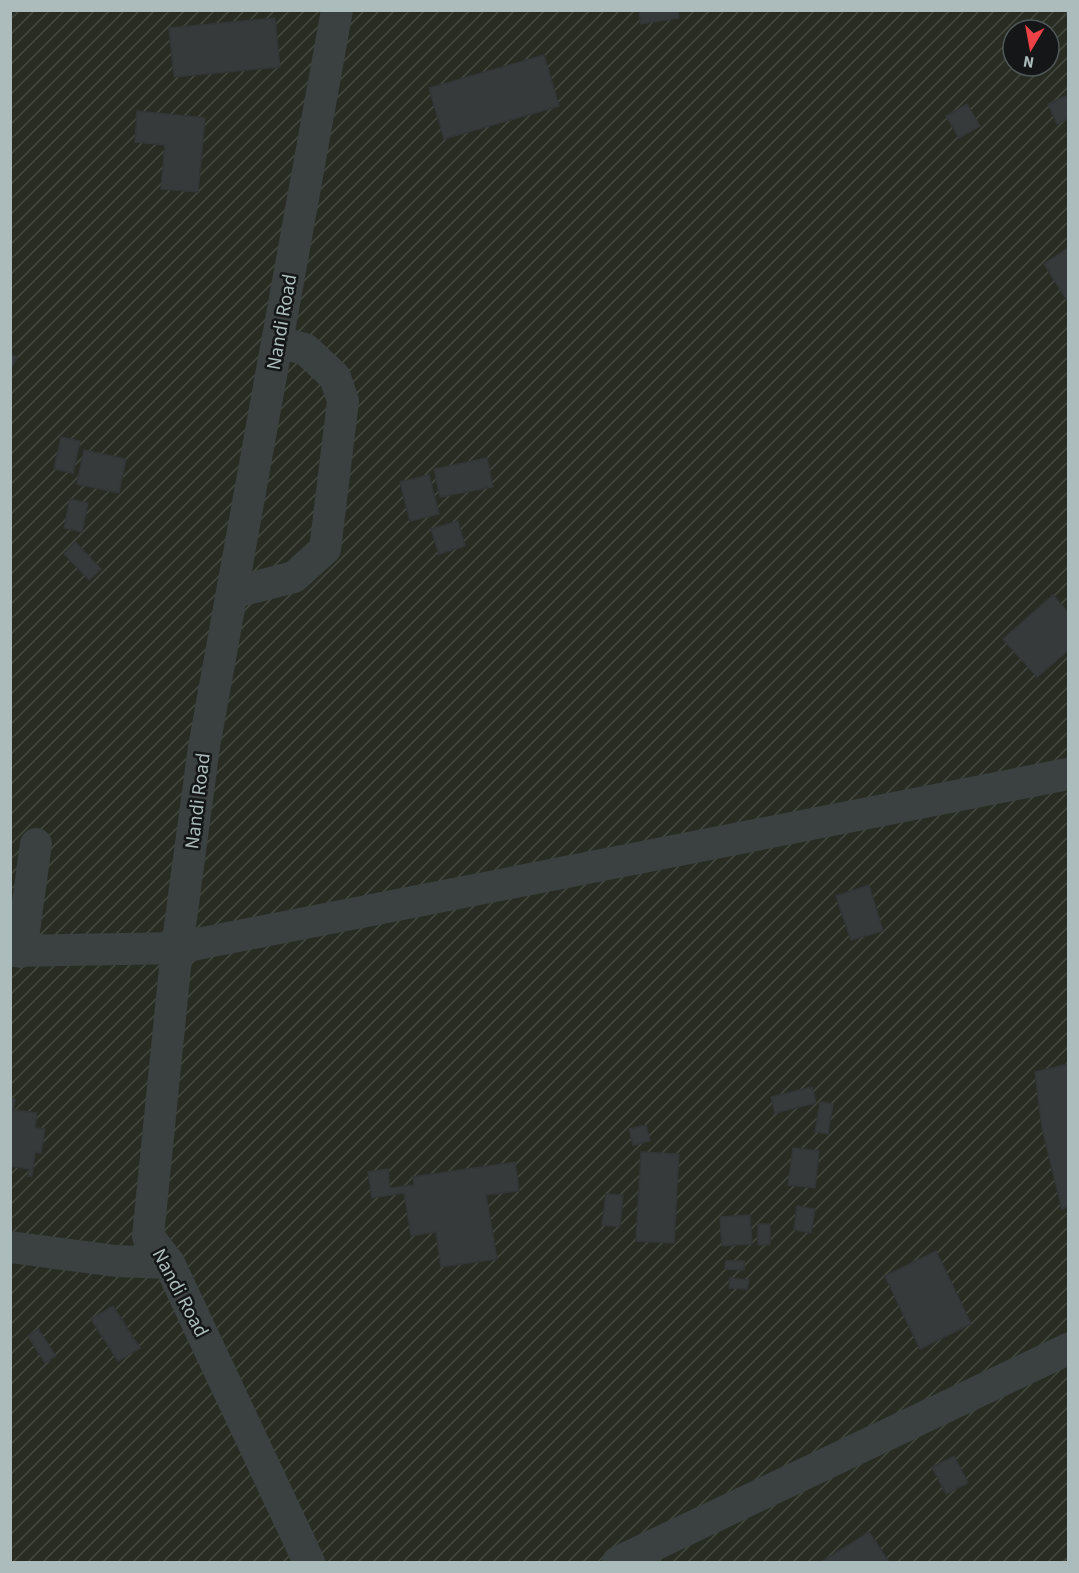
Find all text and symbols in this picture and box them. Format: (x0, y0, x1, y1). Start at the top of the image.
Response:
north arrow (1001, 18, 1061, 78)
text: N (1021, 50, 1036, 74)
street label: Nandi Road (260, 272, 304, 372)
street label: Nandi Road (178, 751, 218, 851)
street label: Nandi Road (145, 1244, 215, 1342)

